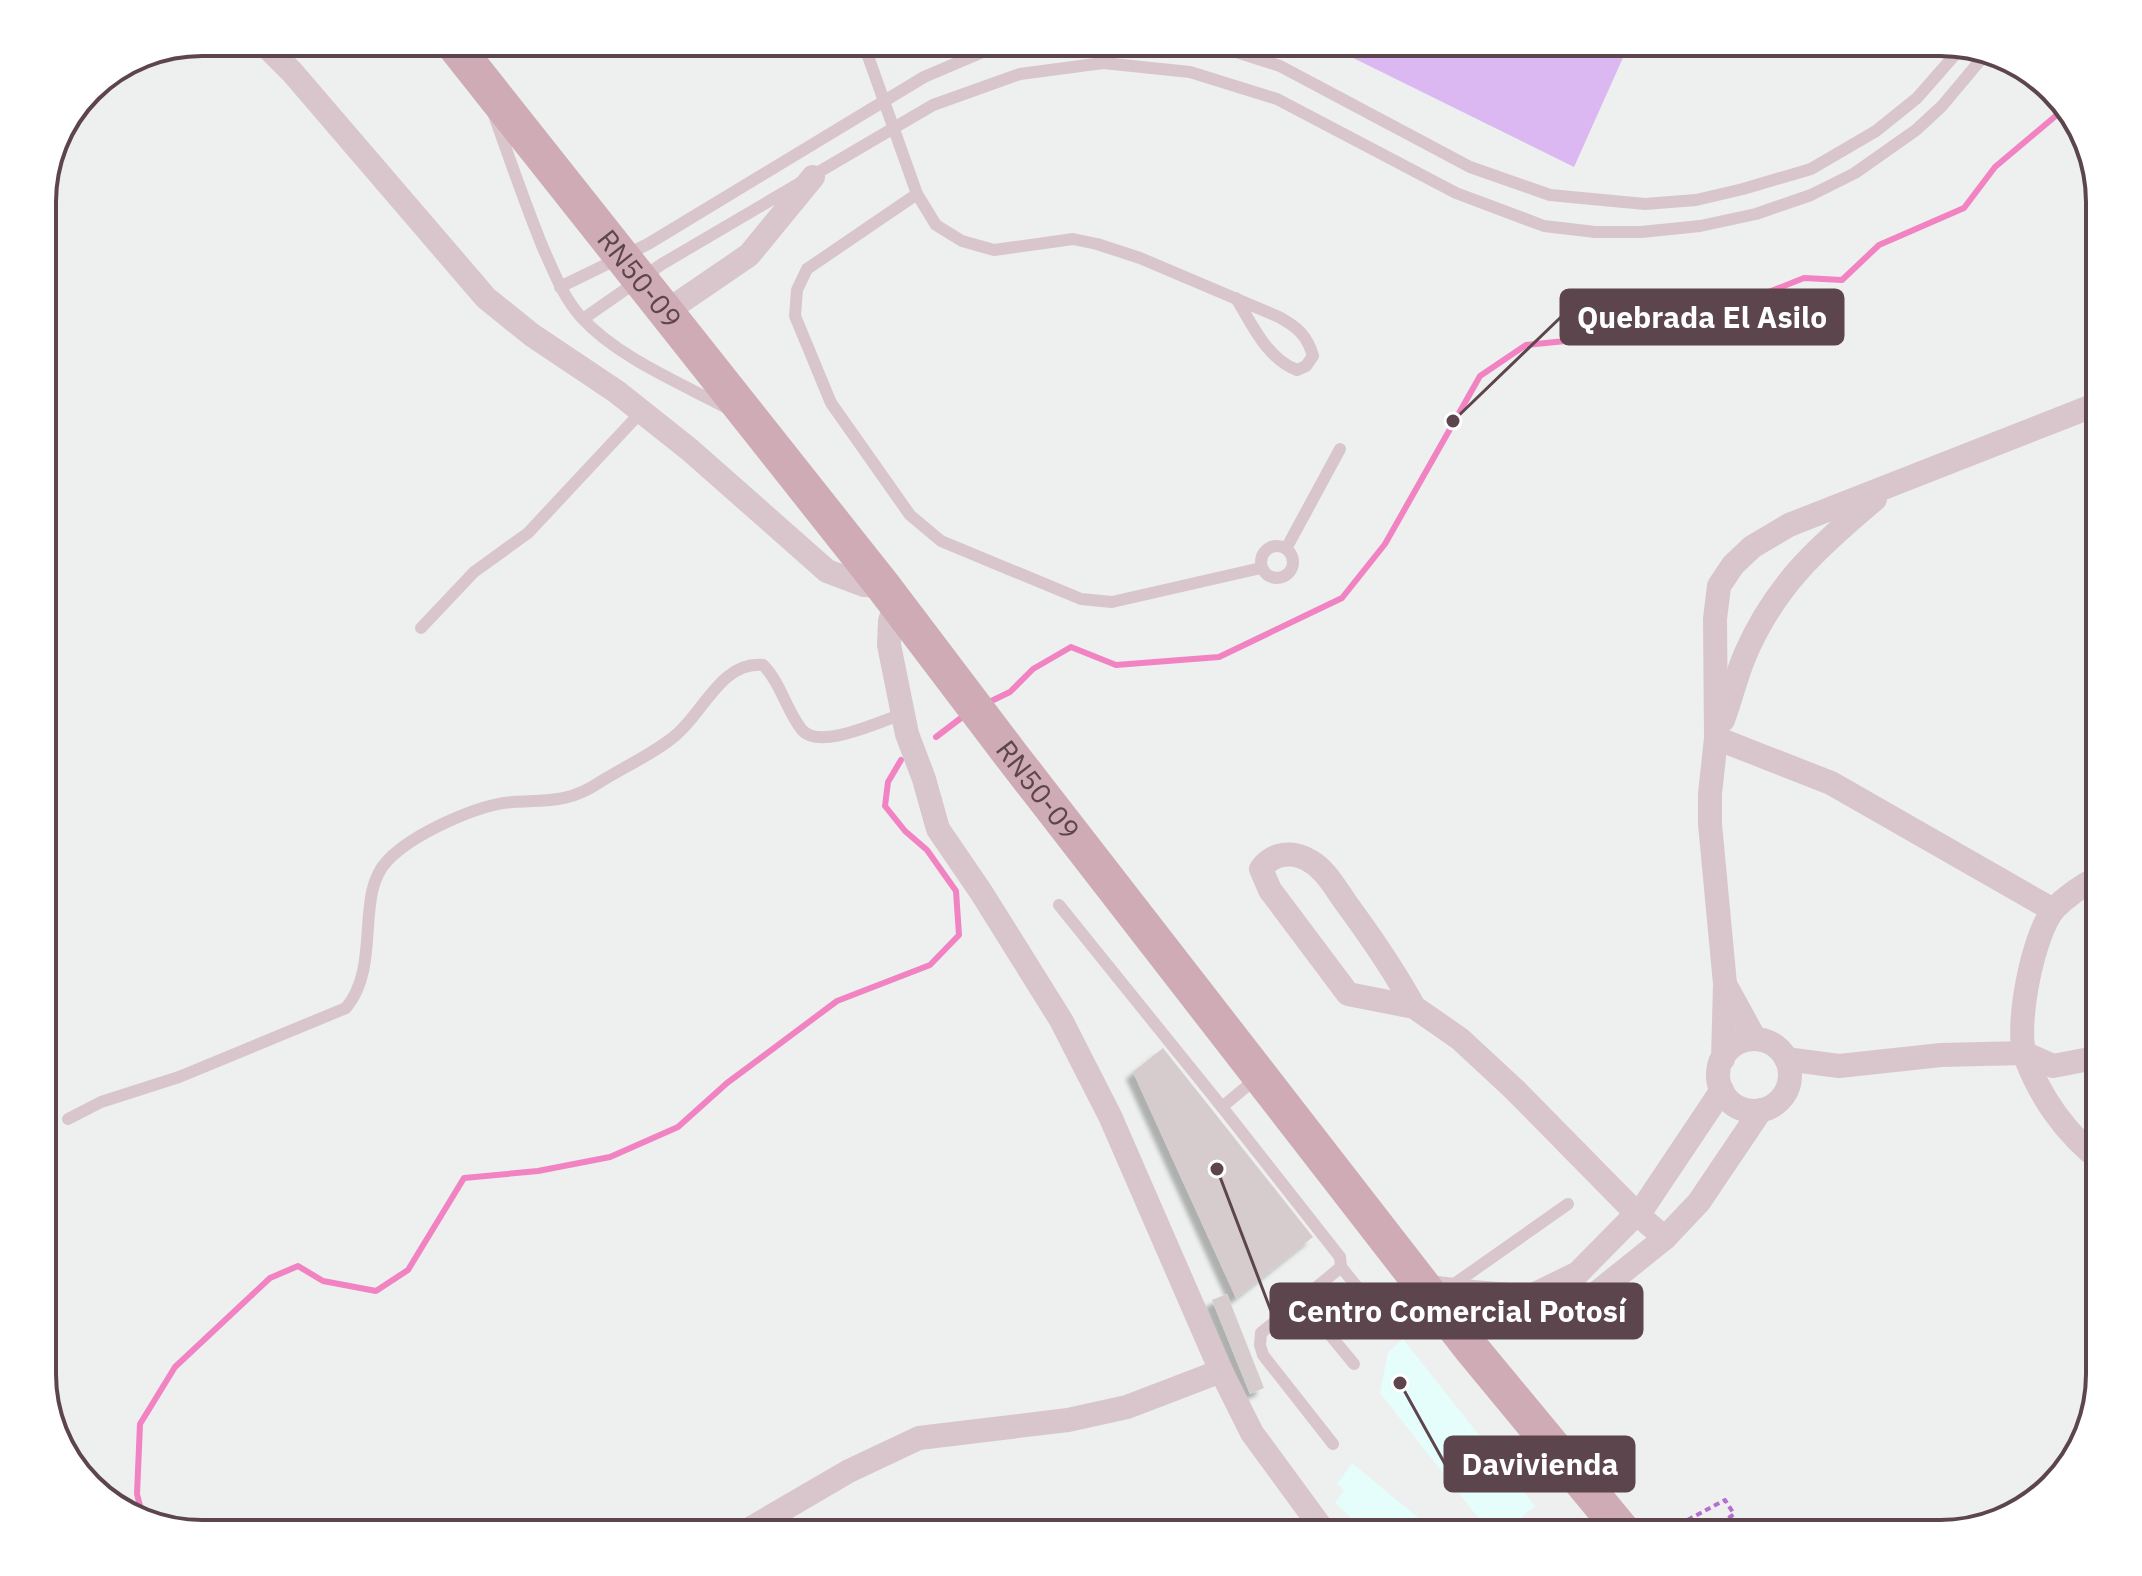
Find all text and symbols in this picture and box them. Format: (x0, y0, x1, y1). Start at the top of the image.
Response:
street label: RN50-09 (589, 221, 691, 335)
callout: Quebrada El Asilo (1561, 290, 1843, 344)
text: Quebrada El Asilo (1577, 297, 1827, 336)
street label: RN50-09 (988, 732, 1089, 847)
callout: Centro Comercial Potosí (1271, 1284, 1642, 1338)
text: Centro Comercial Potosí (1288, 1291, 1627, 1330)
callout: Davivienda (1445, 1437, 1634, 1491)
text: Davivienda (1461, 1444, 1619, 1483)

